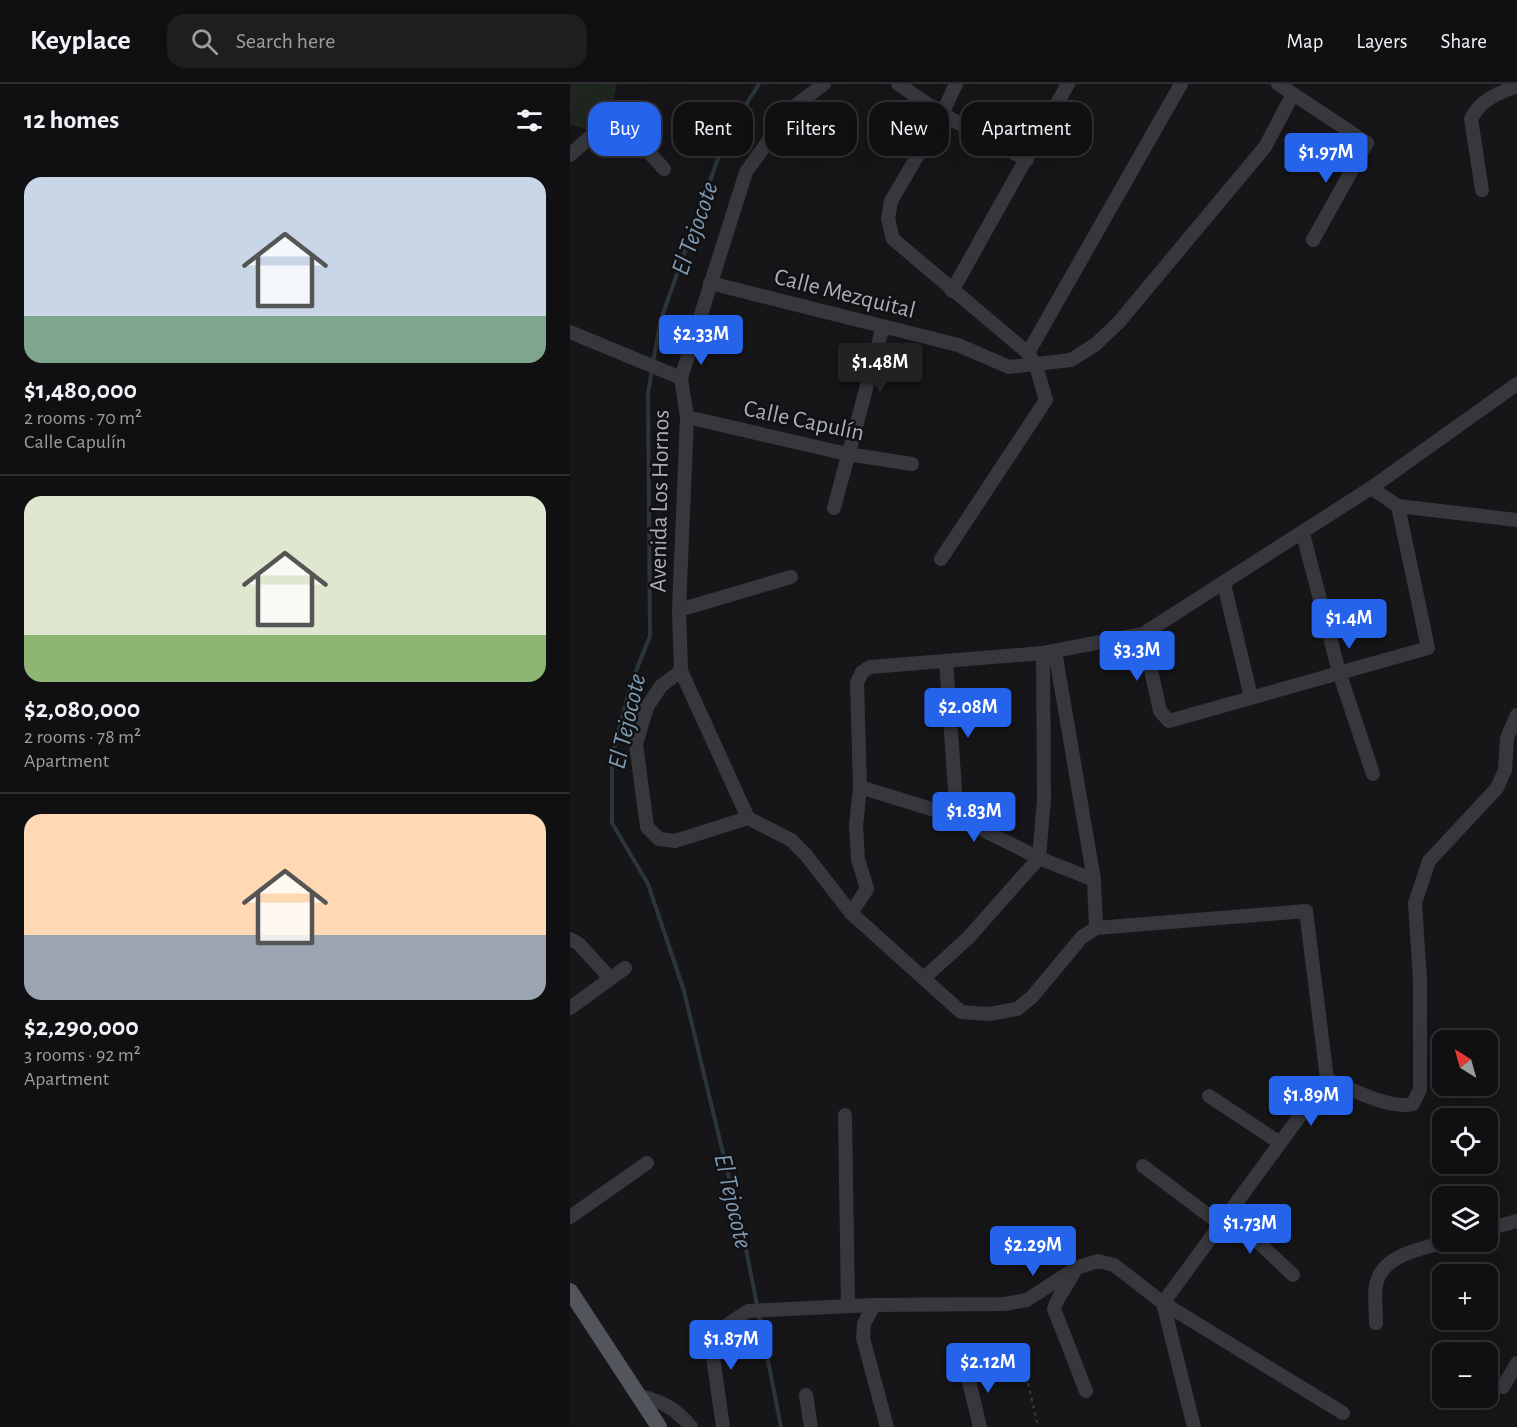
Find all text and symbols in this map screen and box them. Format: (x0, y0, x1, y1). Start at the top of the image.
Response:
search box (167, 14, 587, 68)
icon: search (188, 25, 221, 58)
text: Keyplace (30, 27, 131, 55)
text: Search here (236, 30, 335, 52)
text: Map (1287, 31, 1323, 52)
text: Layers (1356, 31, 1407, 52)
text: Share (1440, 31, 1487, 52)
chip: Buy (588, 102, 661, 156)
chip: Rent (673, 102, 753, 156)
chip: Filters (765, 102, 857, 156)
chip: New (869, 102, 949, 156)
chip: Apartment (961, 102, 1092, 156)
icon: filters (513, 104, 546, 137)
text: 12 homes (24, 107, 119, 133)
pin: $1.97M (1277, 133, 1375, 184)
text: $1.97M (1298, 142, 1354, 162)
water label: El Tejocote (667, 178, 723, 278)
icon: home (231, 216, 339, 324)
street label: Calle Mezquital (772, 265, 918, 323)
pin: $2.33M (652, 315, 750, 366)
text: $2.33M (673, 324, 729, 344)
pin: $1.48M (831, 343, 929, 394)
text: $1.48M (852, 352, 908, 372)
text: $1,480,000 (24, 377, 137, 403)
street label: Calle Capulín (741, 396, 866, 445)
text: 2 rooms · 70 m² (24, 408, 142, 428)
street label: Avenida Los Hornos (646, 410, 674, 592)
text: Calle Capulín (24, 432, 126, 452)
icon: home (231, 535, 339, 643)
pin: $1.4M (1307, 599, 1391, 650)
text: $1.4M (1326, 608, 1372, 628)
pin: $3.3M (1095, 631, 1179, 682)
text: $3.3M (1114, 640, 1160, 660)
water label: El Tejocote (603, 671, 651, 771)
pin: $2.08M (919, 688, 1017, 739)
text: $2,080,000 (24, 696, 140, 722)
text: $2.08M (938, 697, 998, 717)
text: 2 rooms · 78 m² (24, 727, 141, 747)
text: Apartment (24, 751, 109, 771)
pin: $1.83M (925, 792, 1023, 843)
text: $1.83M (946, 801, 1002, 821)
icon: home (231, 853, 339, 961)
text: $2,290,000 (24, 1014, 139, 1040)
north arrow (1432, 1030, 1498, 1096)
map controls (1432, 1030, 1498, 1408)
text: 3 rooms · 92 m² (24, 1045, 141, 1065)
text: Apartment (24, 1069, 109, 1089)
pin: $1.89M (1262, 1076, 1360, 1127)
text: $1.89M (1283, 1085, 1339, 1105)
button: locate (1432, 1108, 1498, 1174)
water label: El Tejocote (709, 1151, 757, 1251)
button: layers (1432, 1186, 1498, 1252)
pin: $1.73M (1201, 1204, 1299, 1255)
text: $1.73M (1223, 1213, 1277, 1233)
pin: $2.29M (984, 1226, 1082, 1277)
text: $2.29M (1004, 1235, 1062, 1255)
button: + (1432, 1264, 1498, 1330)
pin: $1.87M (682, 1320, 780, 1371)
text: $1.87M (703, 1329, 759, 1349)
button: − (1432, 1342, 1498, 1408)
pin: $2.12M (939, 1343, 1037, 1394)
text: $2.12M (960, 1352, 1016, 1372)

